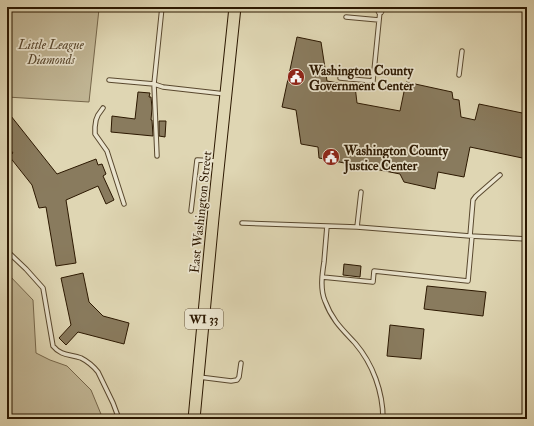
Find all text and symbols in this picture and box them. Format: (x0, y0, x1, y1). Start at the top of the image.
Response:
park label: Little League Diamonds (17, 37, 85, 68)
place label: Washington County Government Center (308, 63, 415, 94)
public building icon: Washington County Government Center (286, 67, 306, 87)
place label: Washington County Justice Center (343, 143, 449, 175)
public building icon: Washington County Justice Center (321, 147, 341, 167)
street label: East Washington Street (187, 150, 215, 274)
road number: WI 33 (185, 309, 223, 329)

